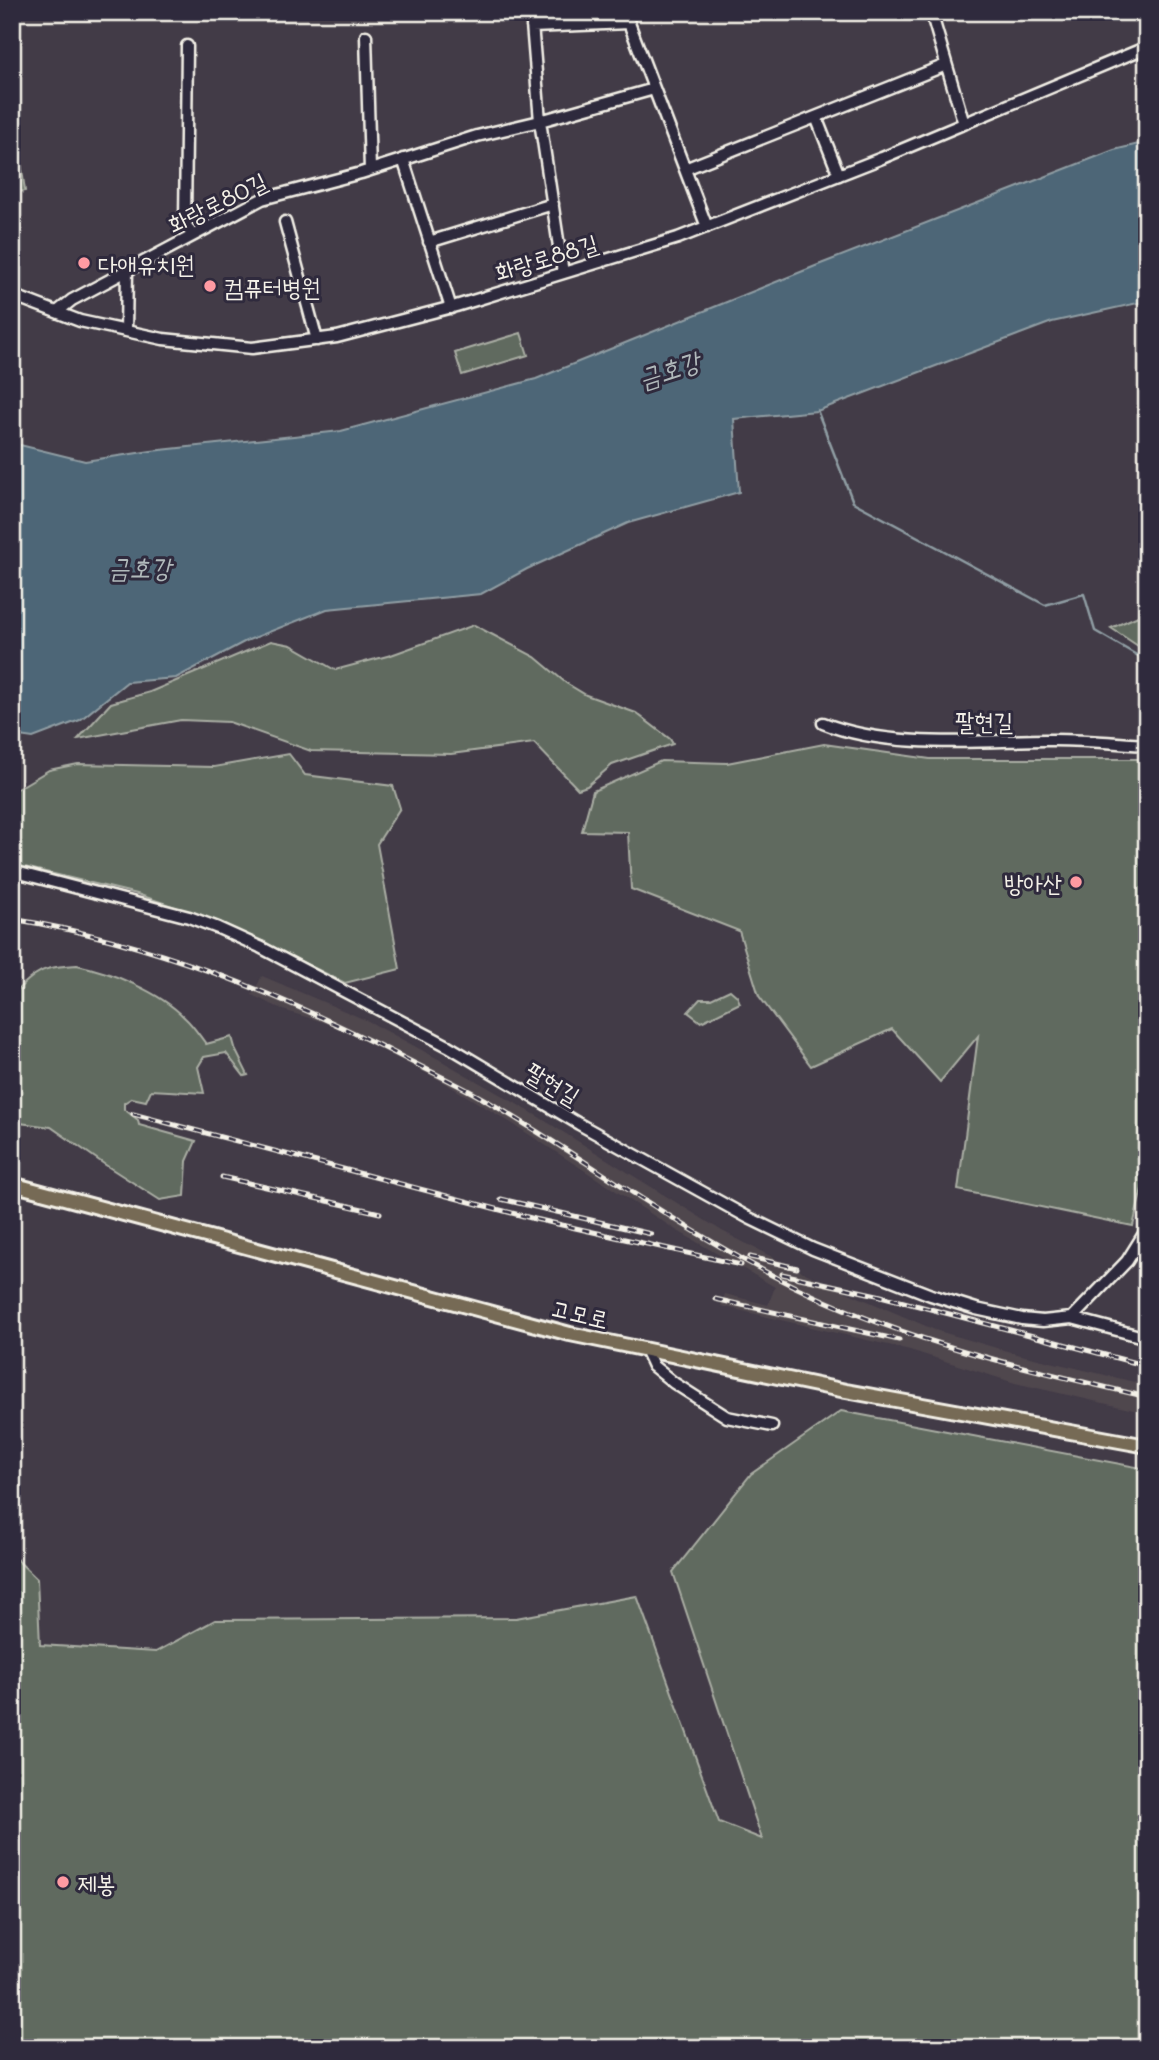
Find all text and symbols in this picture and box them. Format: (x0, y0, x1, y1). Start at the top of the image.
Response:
street label: 화랑로80길 (162, 165, 272, 239)
street label: 화랑로88길 (491, 227, 601, 287)
place label: 다애유치원 (98, 248, 195, 279)
marker: 다애유치원 (76, 255, 92, 271)
place label: 컴퓨터병원 (224, 271, 321, 302)
marker: 컴퓨터병원 (202, 278, 218, 294)
water label: 금호강 (634, 342, 707, 395)
water label: 금호강 (109, 550, 174, 584)
street label: 팔현길 (955, 705, 1013, 736)
place label: 방아산 (1004, 867, 1062, 898)
marker: 방아산 (1068, 874, 1084, 890)
street label: 팔현길 (520, 1055, 586, 1111)
street label: 고모로 (548, 1291, 612, 1335)
place label: 제봉 (77, 1867, 116, 1898)
marker: 제봉 (55, 1874, 71, 1890)

